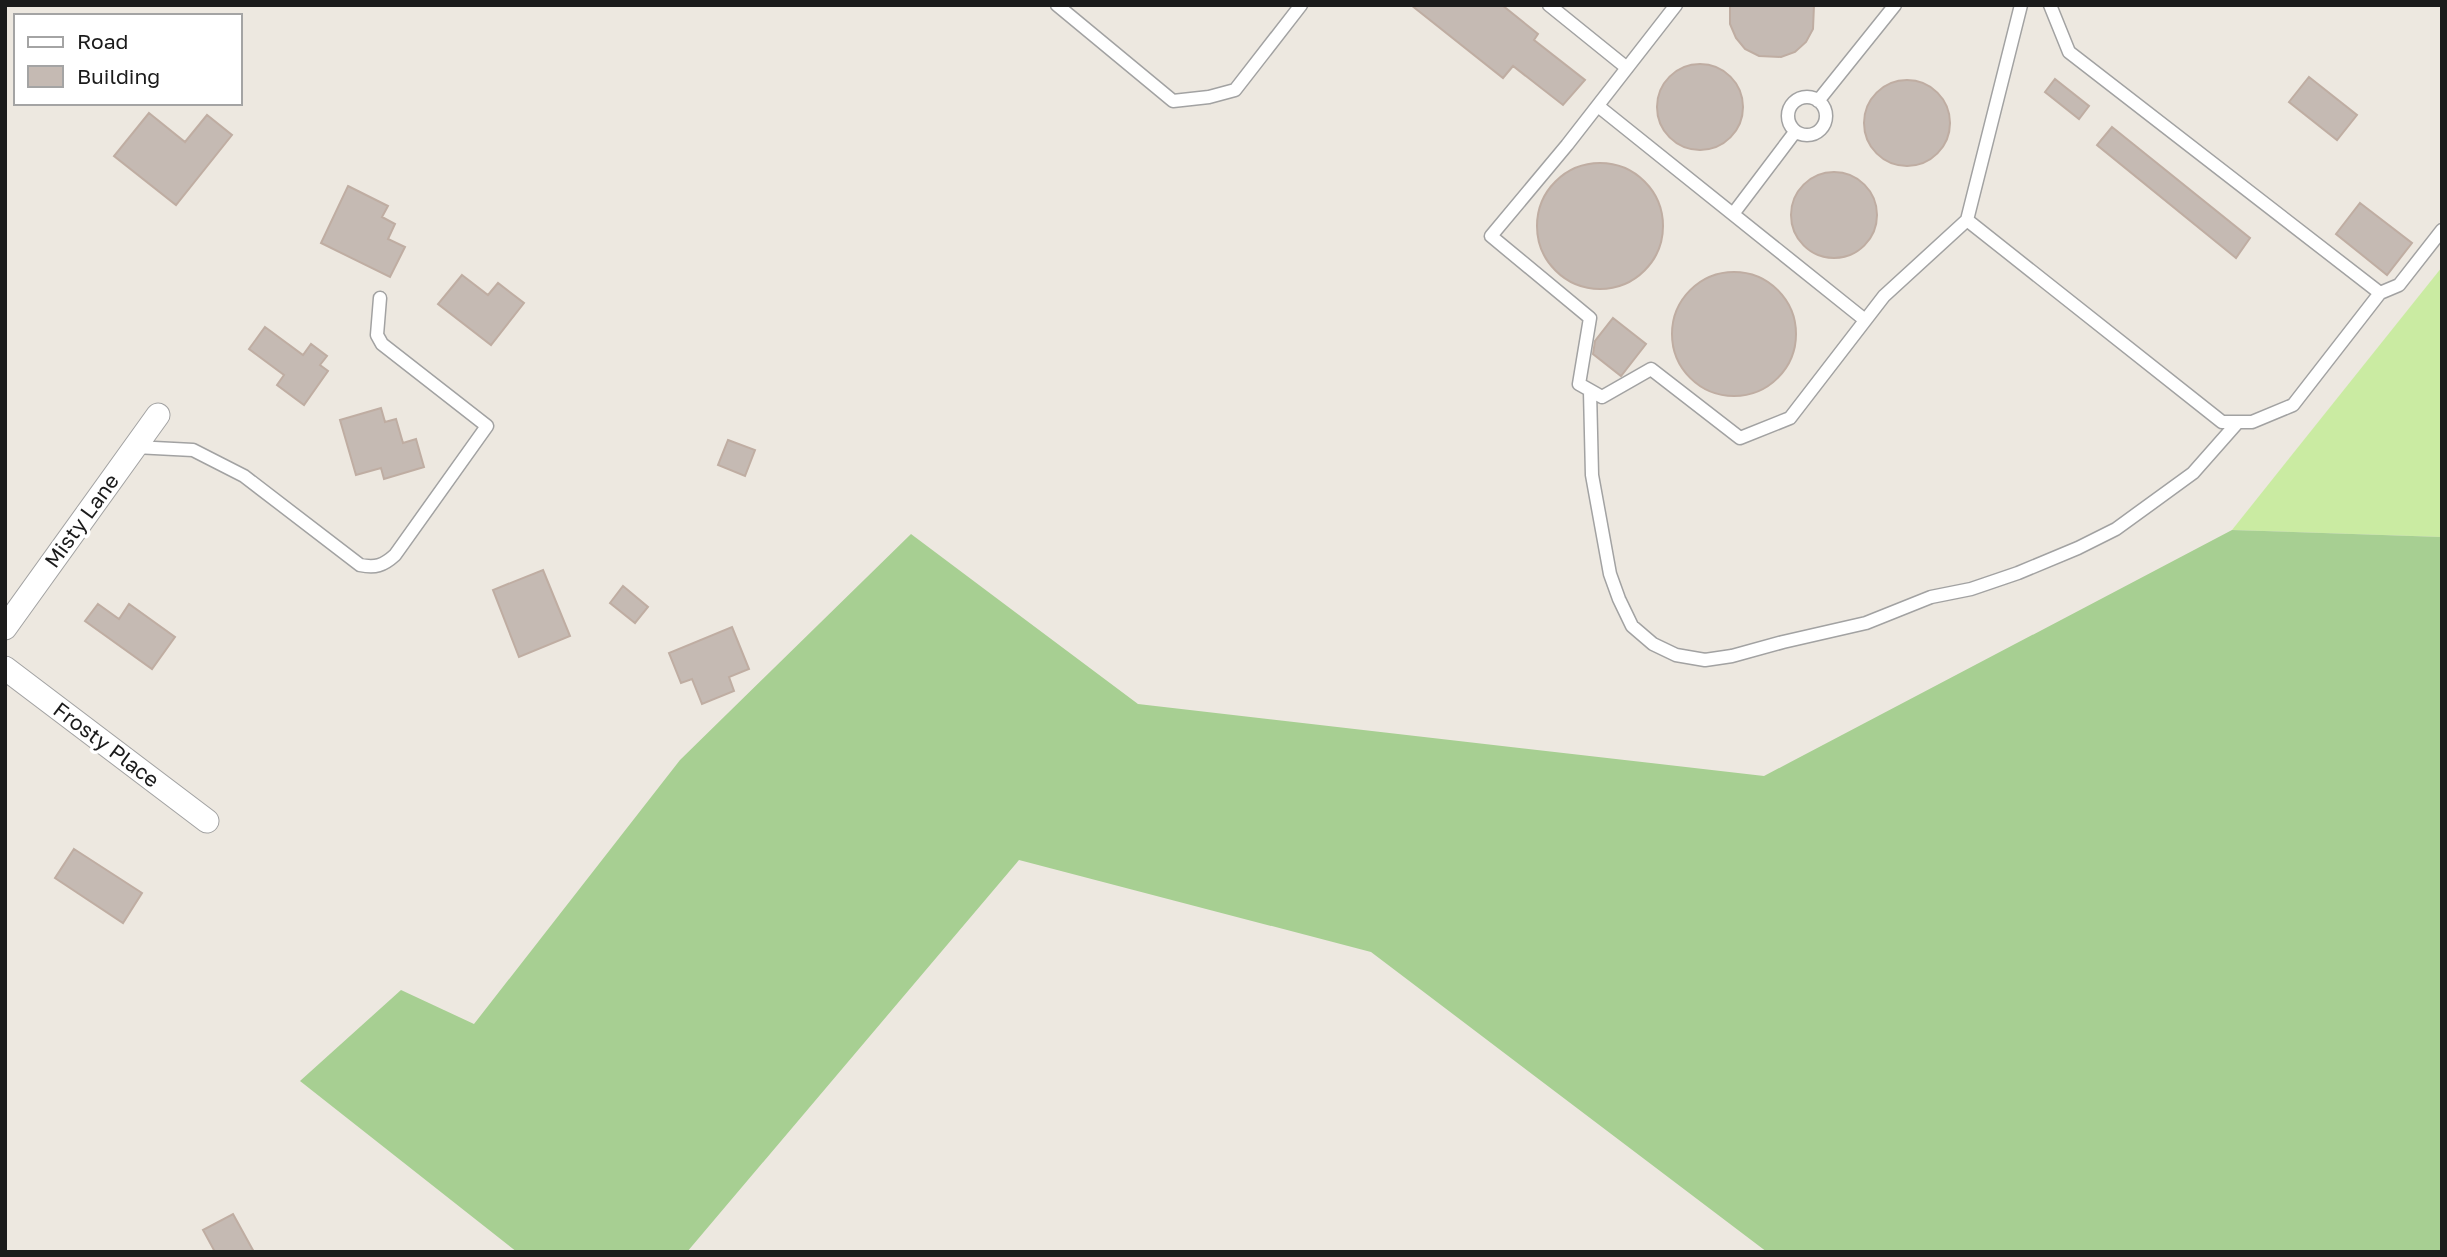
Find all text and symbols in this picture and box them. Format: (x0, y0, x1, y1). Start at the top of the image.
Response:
legend (14, 14, 242, 105)
text: Road (77, 28, 128, 54)
text: Building (77, 63, 160, 89)
street label: Misty Lane (38, 468, 124, 572)
street label: Frosty Place (48, 696, 165, 792)

